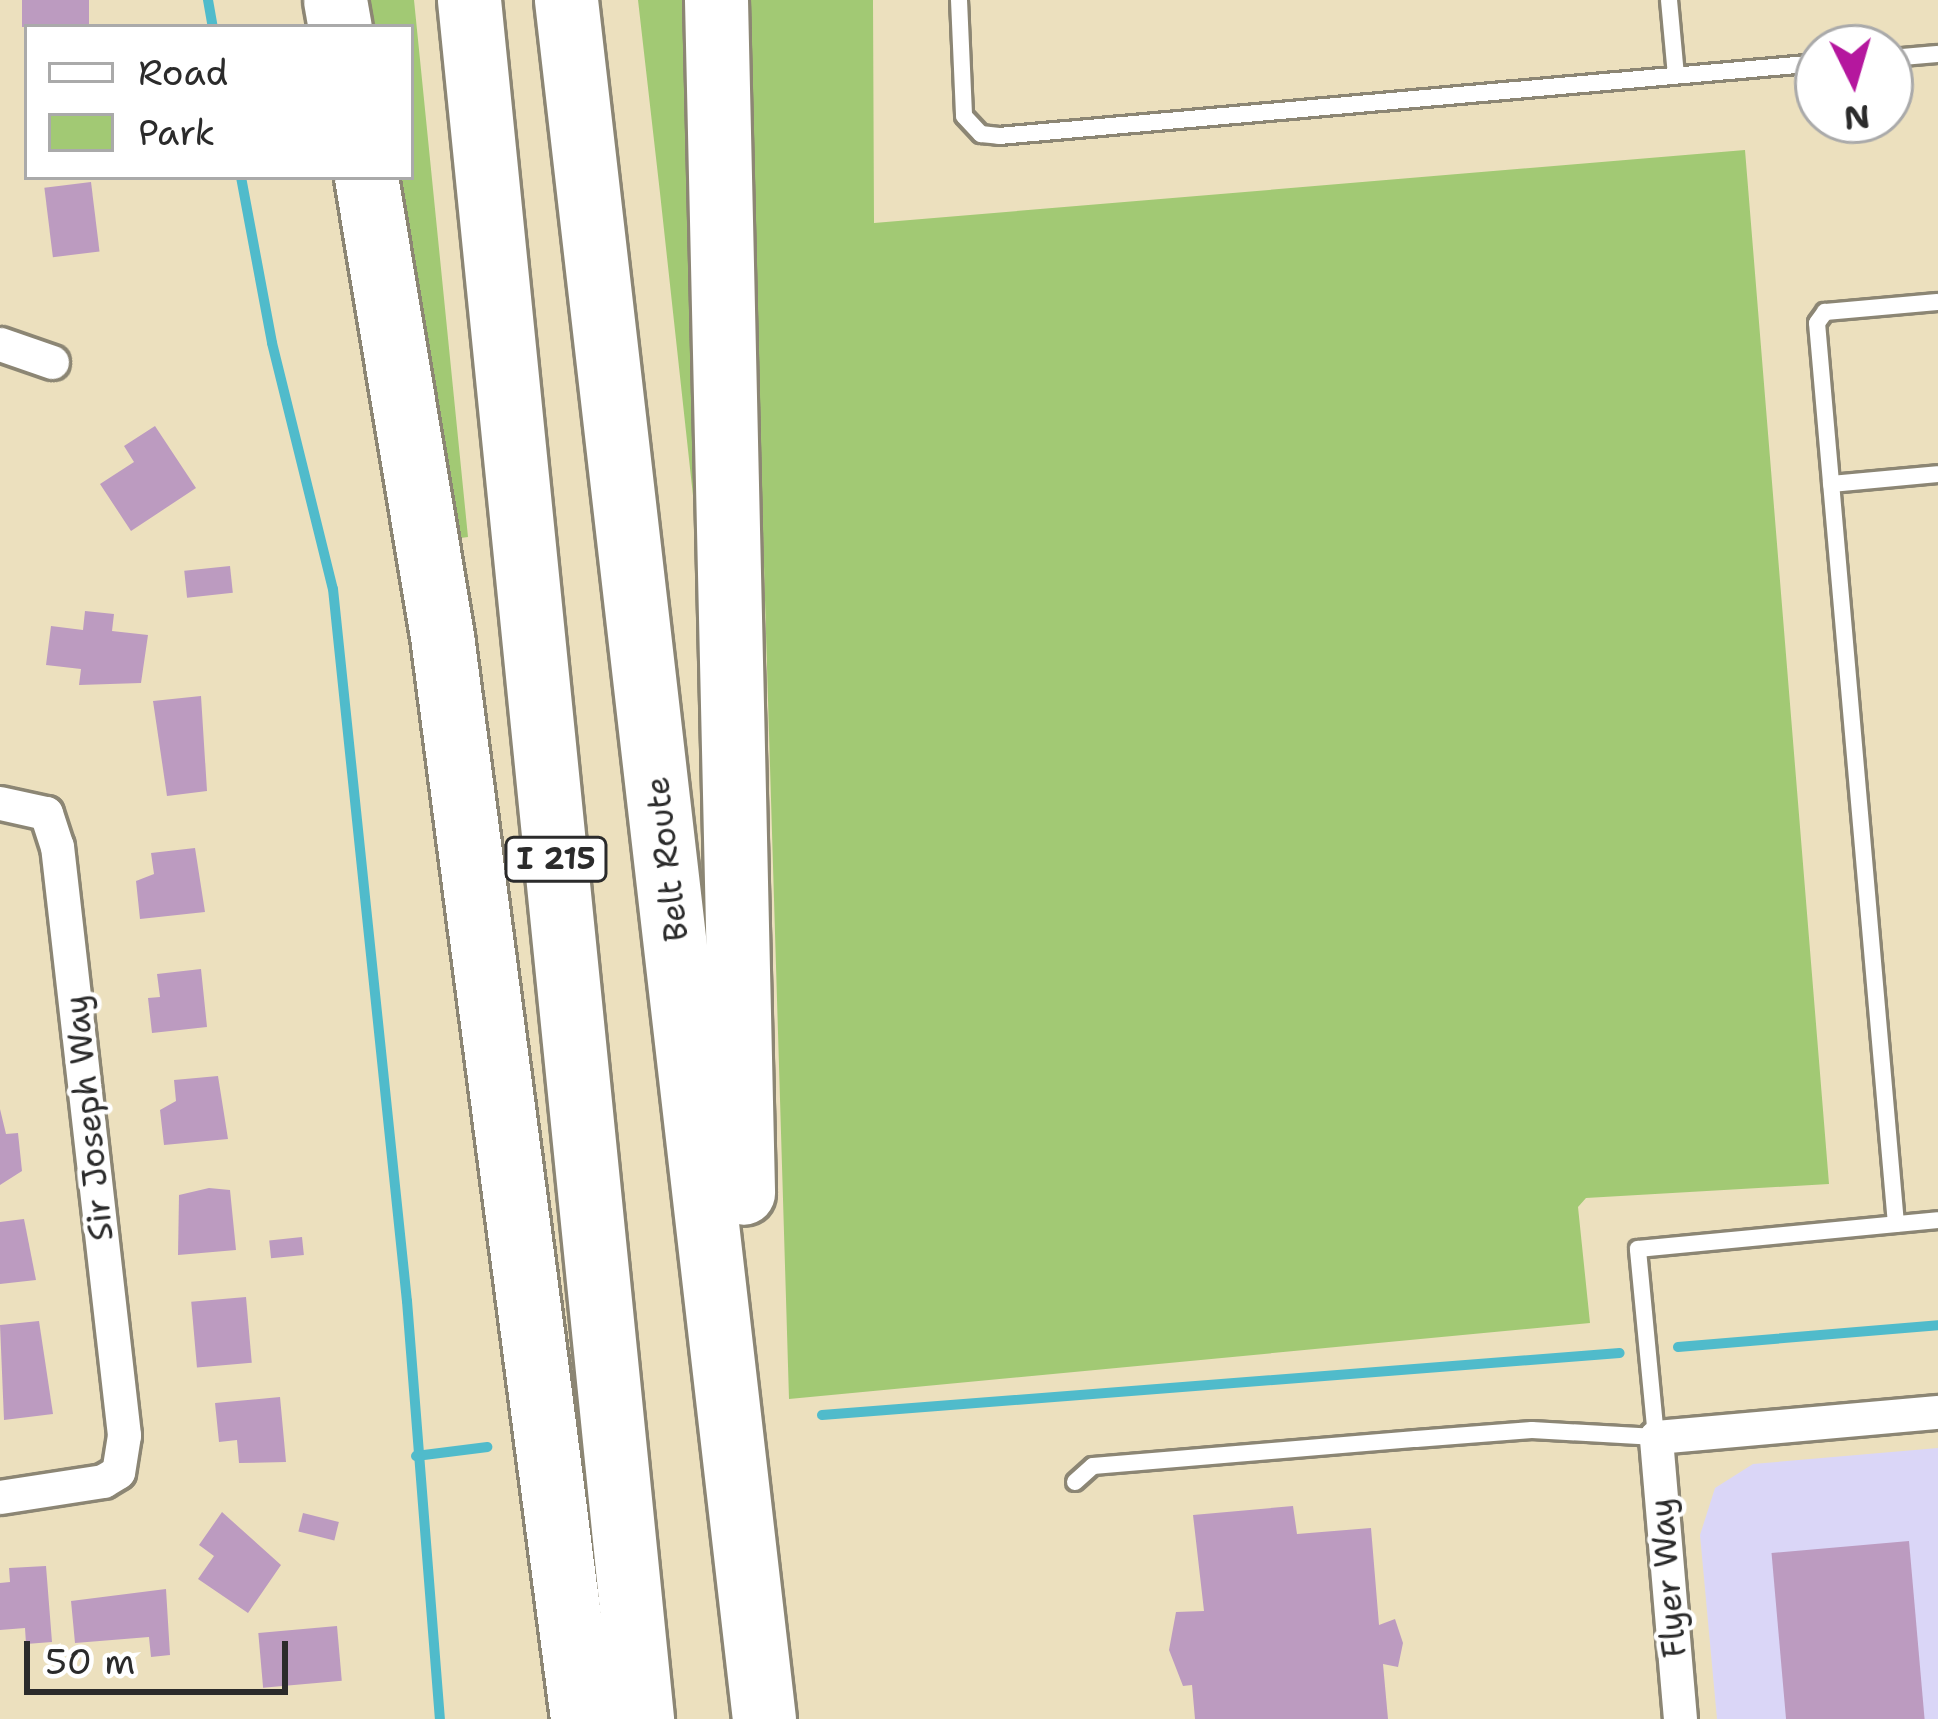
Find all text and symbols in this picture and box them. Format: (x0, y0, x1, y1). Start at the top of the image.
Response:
legend (24, 24, 414, 180)
north arrow (1794, 24, 1914, 144)
text: Road (138, 48, 228, 97)
text: N (1842, 94, 1872, 141)
text: Park (138, 108, 215, 157)
street label: Belt Route (637, 774, 697, 944)
road number: I 215 (502, 835, 610, 883)
street label: Sir Joseph Way (56, 993, 122, 1243)
street label: Flyer Way (1641, 1497, 1695, 1659)
scale bar (30, 1617, 294, 1691)
text: 50 m (45, 1637, 135, 1686)

